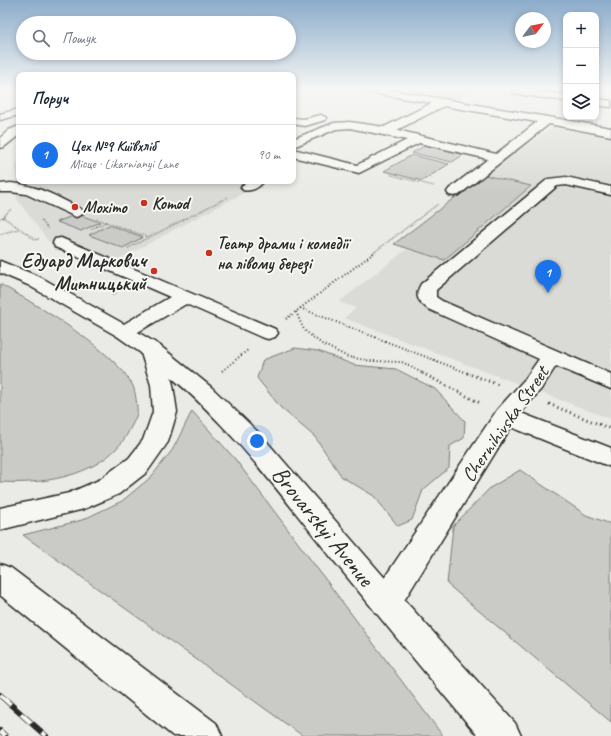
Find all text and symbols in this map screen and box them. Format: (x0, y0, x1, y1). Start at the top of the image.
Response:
north arrow (515, 12, 551, 48)
map controls (563, 12, 599, 120)
button: + (563, 12, 599, 48)
search box (16, 16, 296, 60)
icon: search (30, 27, 52, 49)
text: Пошук (62, 29, 95, 48)
button: − (563, 48, 599, 84)
button: layers (563, 84, 599, 120)
text: Поруч (32, 88, 68, 109)
text: Цех №9 Київхліб (70, 137, 157, 156)
text: 1 (42, 147, 48, 163)
text: 90 m (258, 147, 280, 163)
text: Місце · Likarnianyi Lane (70, 156, 178, 172)
place label: Komod (152, 193, 192, 214)
place label: Мохіто (83, 197, 128, 218)
marker: Komod (139, 198, 149, 208)
marker: Мохіто (70, 202, 80, 212)
place label: Театр драми і комедії на лівому березі (217, 233, 352, 275)
place label: Едуард Маркович Митницький (21, 248, 148, 296)
marker: Театр драми і комедії на лівому березі (204, 248, 214, 258)
pin: 1 (535, 260, 561, 293)
marker: Едуард Маркович Митницький (149, 266, 159, 276)
street label: Chernihivska Street (456, 359, 556, 487)
your location (247, 431, 267, 451)
street label: Brovarskyi Avenue (265, 460, 382, 594)

